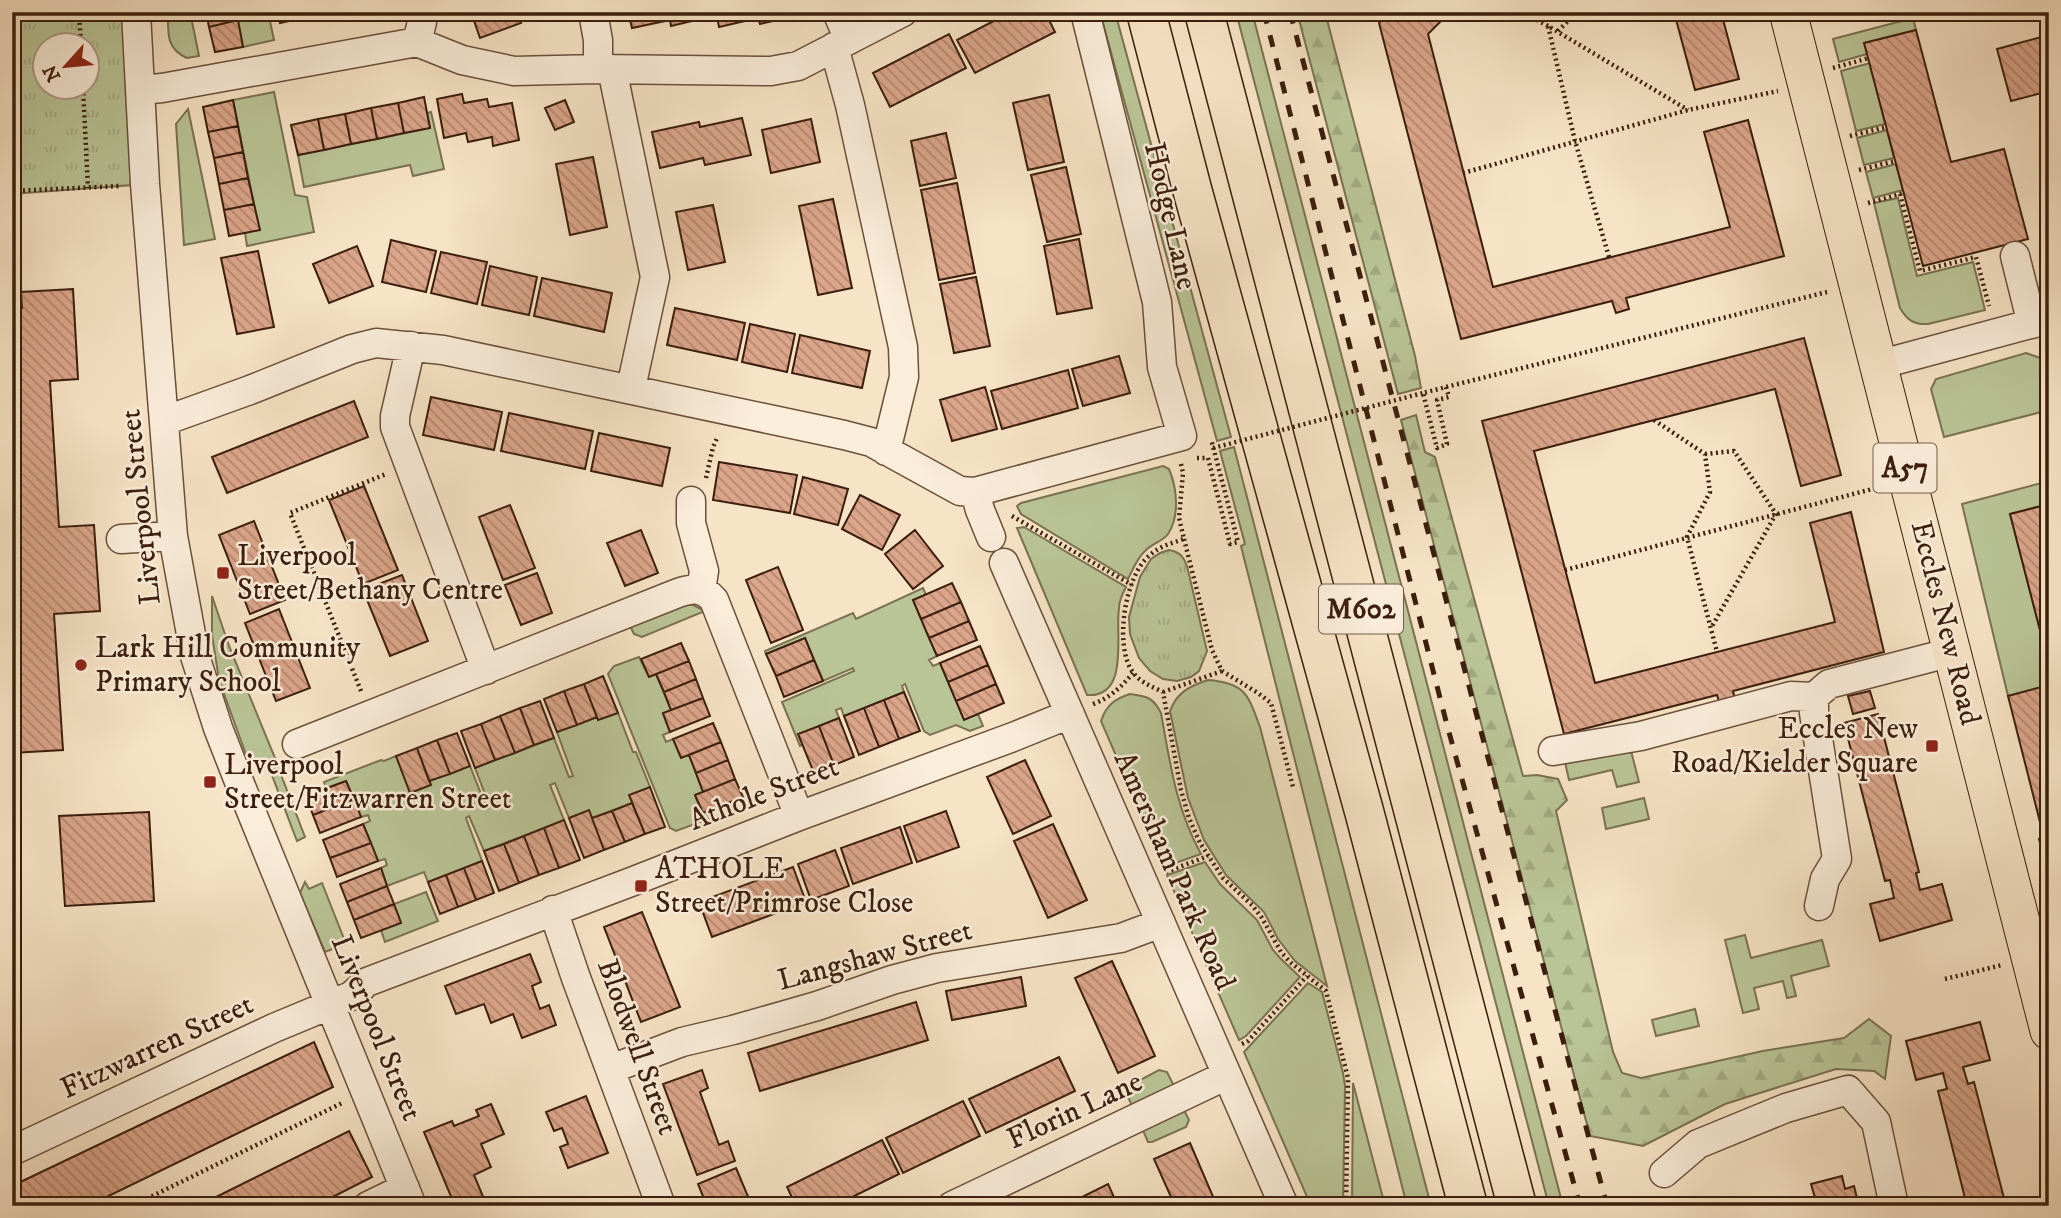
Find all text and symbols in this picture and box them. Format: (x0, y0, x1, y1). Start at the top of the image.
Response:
north arrow (32, 32, 102, 102)
text: N (38, 61, 66, 85)
street label: Hodge Lane (1135, 139, 1205, 293)
street label: Liverpool Street (112, 407, 170, 607)
road number: A57 (1874, 444, 1937, 492)
street label: Eccles New Road (1902, 517, 1988, 729)
place label: Liverpool Street/Bethany Centre (237, 538, 503, 609)
marker: Liverpool Street/Bethany Centre (215, 565, 231, 581)
road number: M602 (1319, 584, 1403, 634)
place label: Lark Hill Community Primary School (95, 630, 361, 701)
marker: Lark Hill Community Primary School (73, 657, 89, 673)
place label: Eccles New Road/Kielder Square (1671, 711, 1918, 782)
marker: Eccles New Road/Kielder Square (1924, 738, 1940, 754)
street label: Amersham Park Road (1105, 746, 1243, 996)
place label: Liverpool Street/Fitzwarren Street (224, 747, 511, 818)
street label: Athole Street (684, 749, 844, 839)
marker: Liverpool Street/Fitzwarren Street (202, 774, 218, 790)
place label: ATHOLE Street/Primrose Close (655, 851, 914, 922)
marker: ATHOLE Street/Primrose Close (633, 878, 649, 894)
street label: Langshaw Street (774, 912, 976, 1000)
street label: Liverpool Street (322, 930, 430, 1126)
street label: Blodwell Street (588, 954, 686, 1140)
street label: Fitzwarren Street (55, 986, 259, 1108)
street label: Florin Lane (1001, 1064, 1149, 1158)

